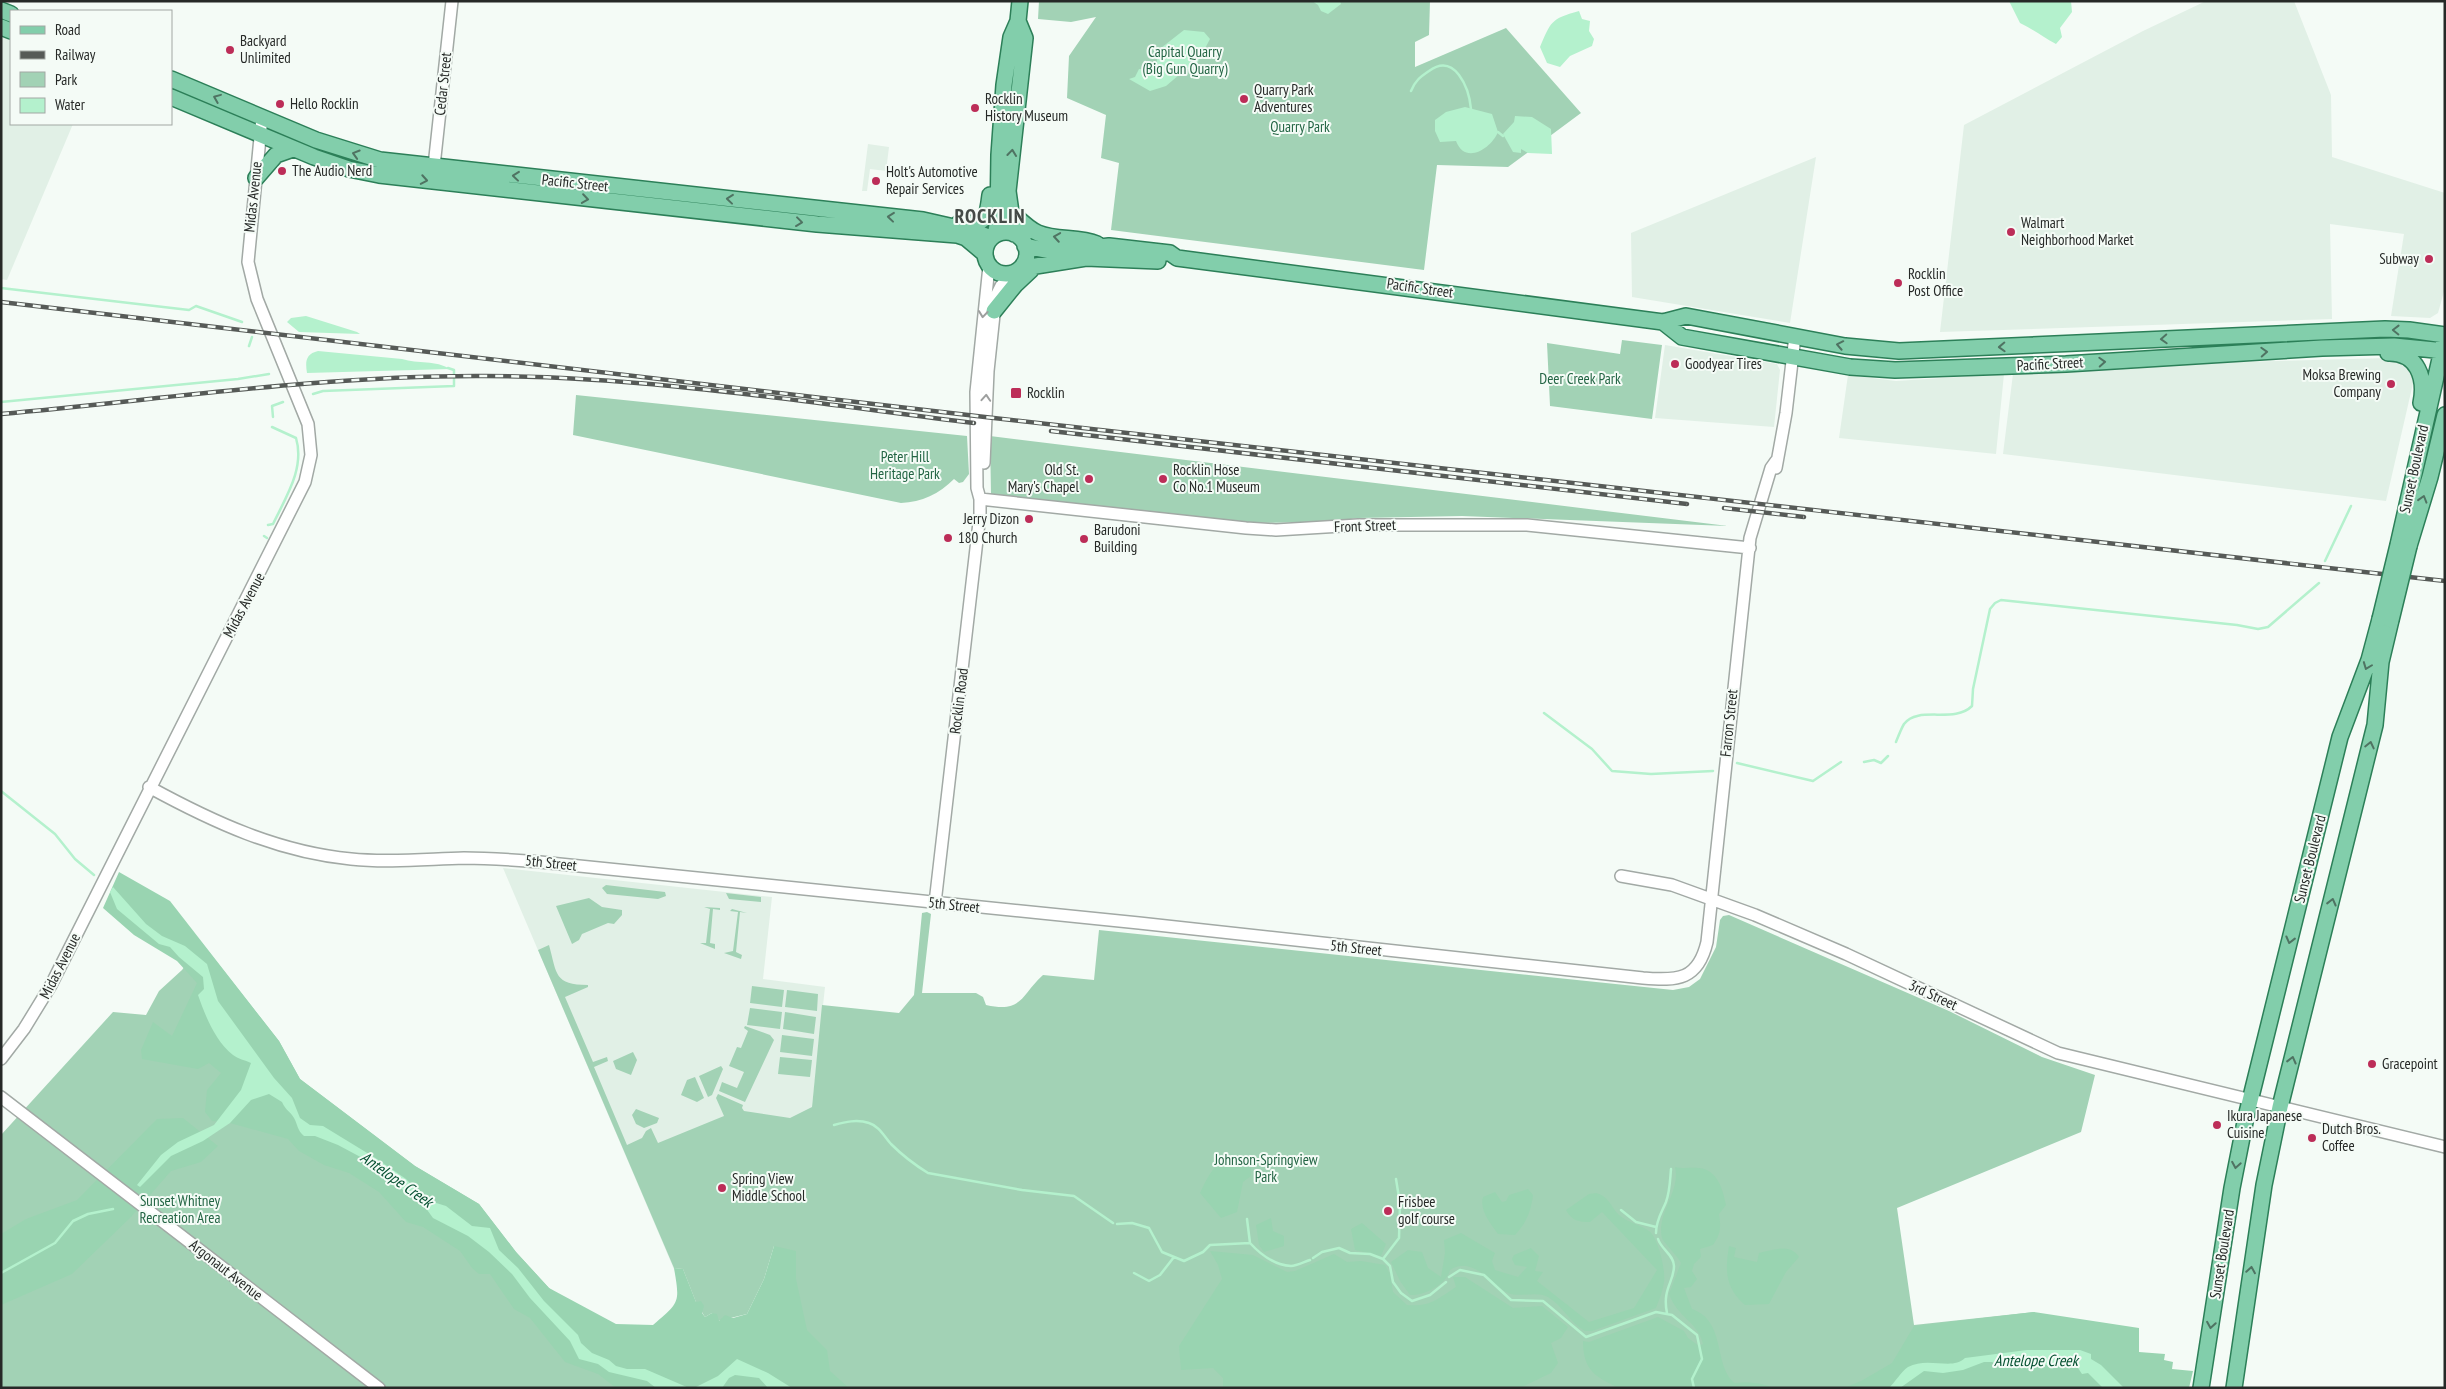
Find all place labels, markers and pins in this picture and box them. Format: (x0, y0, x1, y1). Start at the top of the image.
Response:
place label: Backyard Unlimited (240, 31, 291, 67)
marker: Backyard Unlimited (224, 44, 236, 56)
place label: Quarry Park Adventures (1254, 80, 1314, 116)
place label: Rocklin History Museum (985, 89, 1068, 125)
marker: Quarry Park Adventures (1238, 93, 1250, 105)
place label: Hello Rocklin (290, 94, 358, 113)
marker: Hello Rocklin (274, 98, 286, 110)
marker: Rocklin History Museum (969, 102, 981, 114)
place label: The Audio Nerd (292, 161, 372, 180)
place label: Holt's Automotive Repair Services (886, 162, 978, 198)
marker: The Audio Nerd (276, 165, 288, 177)
marker: Holt's Automotive Repair Services (870, 175, 882, 187)
place label: Walmart Neighborhood Market (2021, 213, 2134, 249)
marker: Walmart Neighborhood Market (2005, 226, 2017, 238)
place label: Subway (2379, 249, 2419, 268)
marker: Subway (2423, 253, 2435, 265)
place label: Rocklin Post Office (1908, 264, 1963, 300)
marker: Rocklin Post Office (1892, 277, 1904, 289)
place label: Goodyear Tires (1685, 354, 1762, 373)
marker: Goodyear Tires (1669, 358, 1681, 370)
place label: Moksa Brewing Company (2302, 365, 2381, 401)
marker: Moksa Brewing Company (2385, 378, 2397, 390)
place label: Rocklin (1027, 383, 1065, 402)
marker: Rocklin (1009, 386, 1023, 400)
place label: Old St. Mary's Chapel (1008, 460, 1079, 496)
place label: Rocklin Hose Co No.1 Museum (1173, 460, 1260, 496)
marker: Old St. Mary's Chapel (1083, 473, 1095, 485)
marker: Rocklin Hose Co No.1 Museum (1157, 473, 1169, 485)
place label: Jerry Dizon (962, 509, 1019, 528)
marker: Jerry Dizon (1023, 513, 1035, 525)
place label: Barudoni Building (1094, 520, 1141, 556)
place label: 180 Church (958, 528, 1017, 547)
marker: 180 Church (942, 532, 954, 544)
marker: Barudoni Building (1078, 533, 1090, 545)
place label: Gracepoint (2382, 1054, 2438, 1073)
marker: Gracepoint (2366, 1058, 2378, 1070)
place label: Ikura Japanese Cuisine (2227, 1106, 2302, 1142)
marker: Ikura Japanese Cuisine (2211, 1119, 2223, 1131)
place label: Dutch Bros. Coffee (2322, 1119, 2381, 1155)
marker: Dutch Bros. Coffee (2306, 1132, 2318, 1144)
place label: Spring View Middle School (732, 1169, 806, 1205)
marker: Spring View Middle School (716, 1182, 728, 1194)
place label: Frisbee golf course (1398, 1192, 1455, 1228)
marker: Frisbee golf course (1382, 1205, 1394, 1217)

